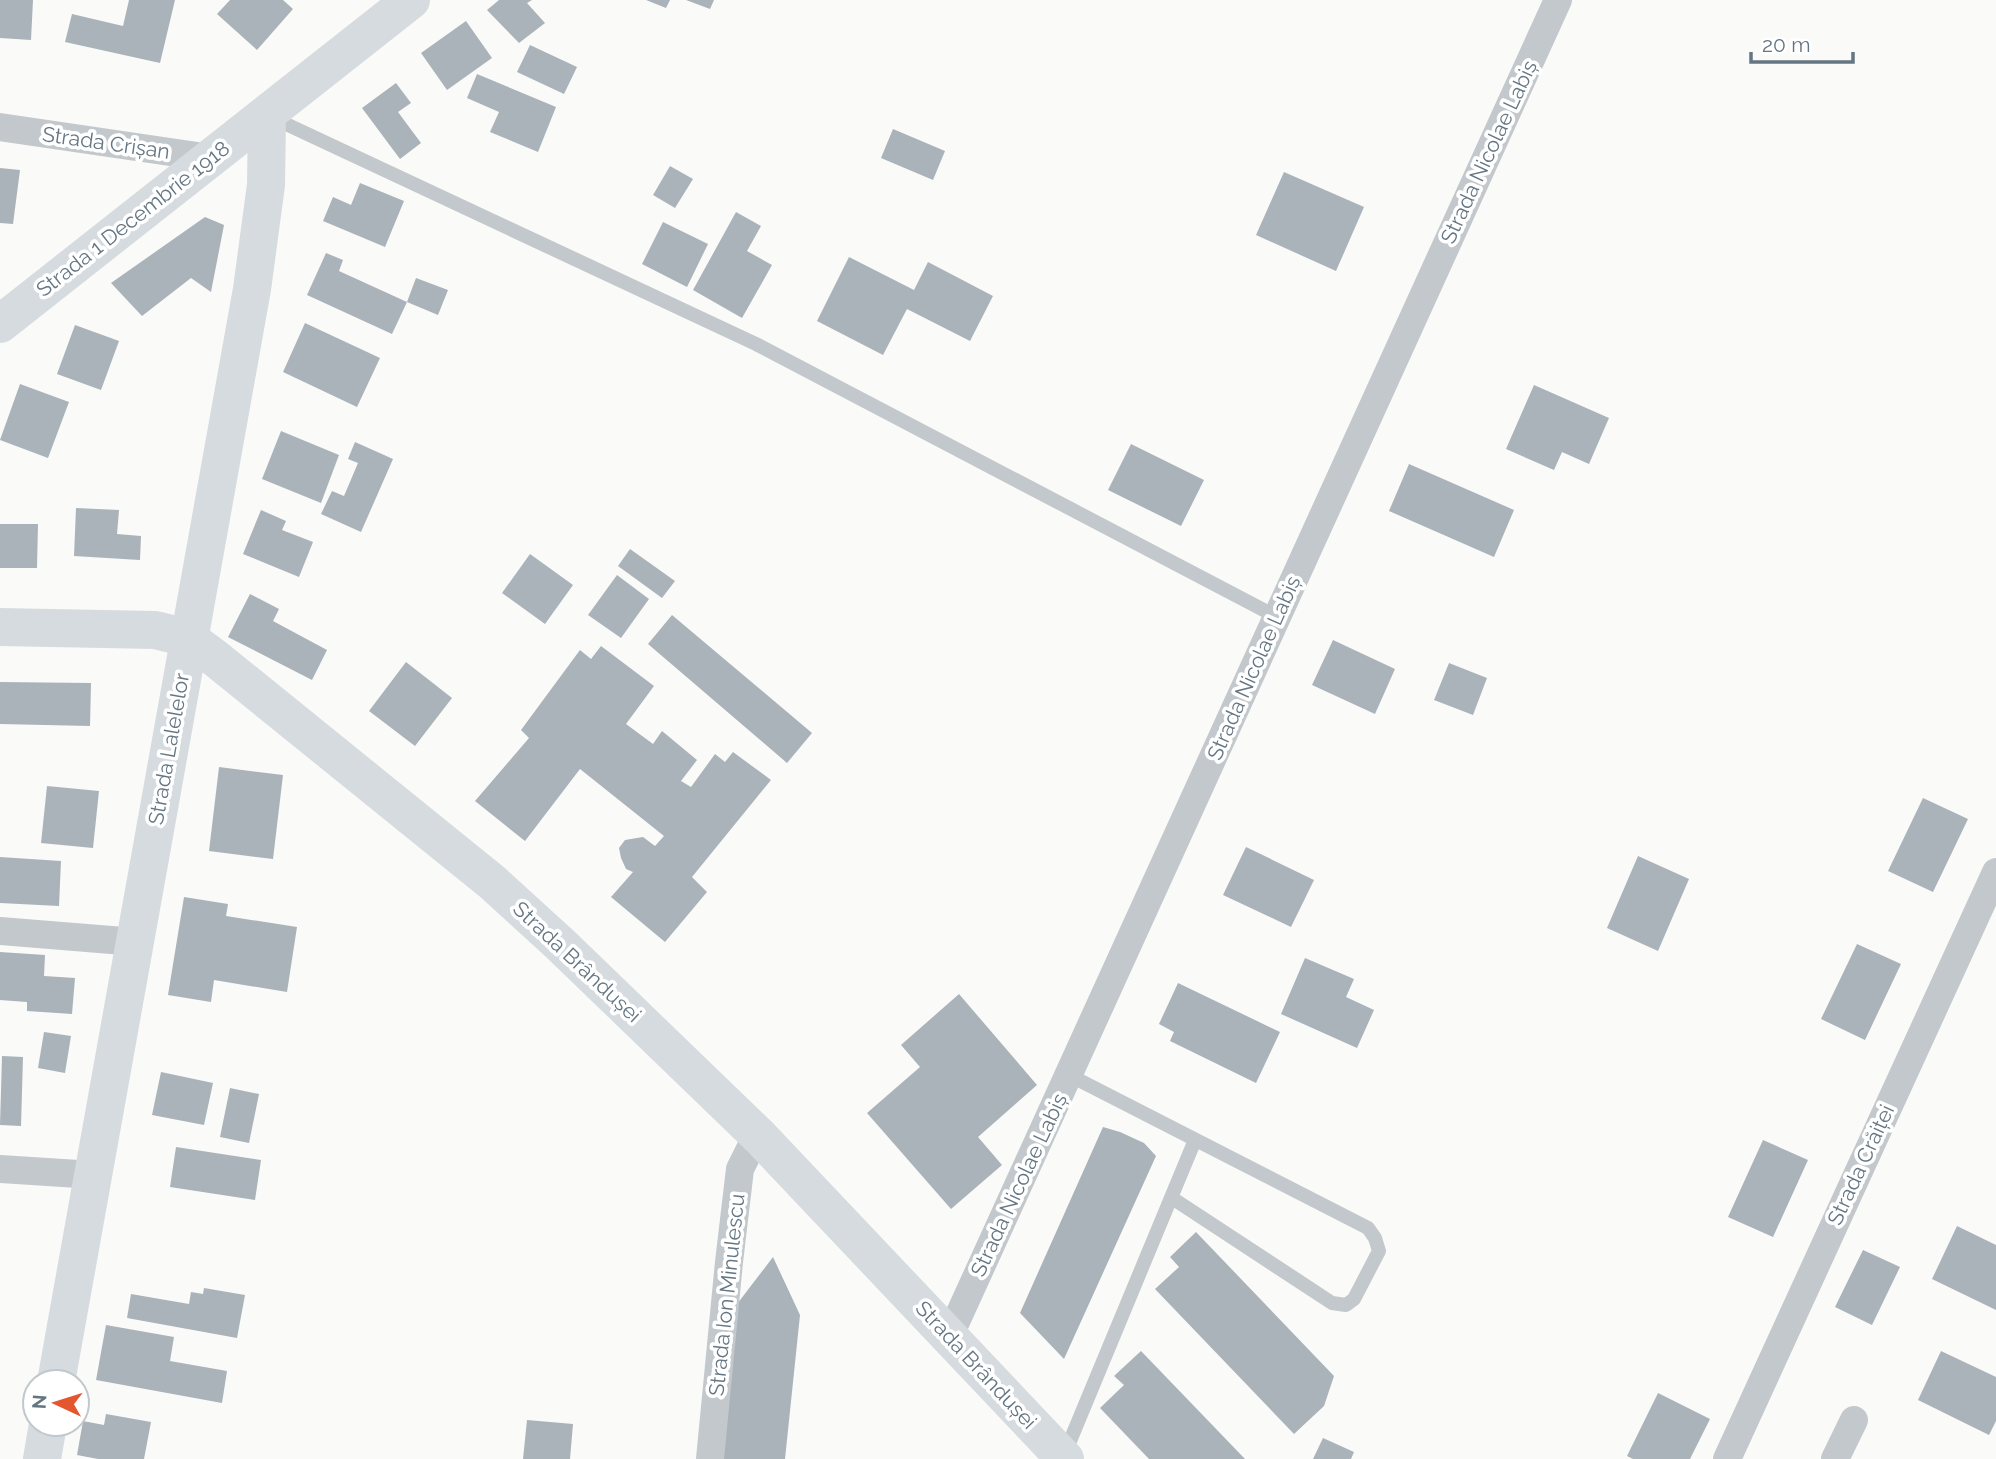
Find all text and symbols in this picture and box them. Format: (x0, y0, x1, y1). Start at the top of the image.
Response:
scale bar (1751, 21, 1853, 65)
text: 20 m (1762, 32, 1810, 57)
street label: Strada Nicolae Labiș (1435, 56, 1542, 247)
street label: Strada Crișan (41, 121, 171, 164)
street label: Strada 1 Decembrie 1918 (31, 135, 234, 302)
street label: Strada Nicolae Labiș (1202, 572, 1305, 764)
street label: Strada Lalelelor (143, 671, 194, 827)
street label: Strada Brândușei (508, 896, 647, 1027)
street label: Strada Nicolae Labiș (965, 1089, 1072, 1280)
street label: Strada Crăiței (1822, 1101, 1899, 1229)
street label: Strada Ion Minulescu (703, 1193, 750, 1397)
street label: Strada Brândușei (911, 1295, 1042, 1434)
north arrow (21, 1368, 91, 1438)
text: N (28, 1394, 51, 1410)

